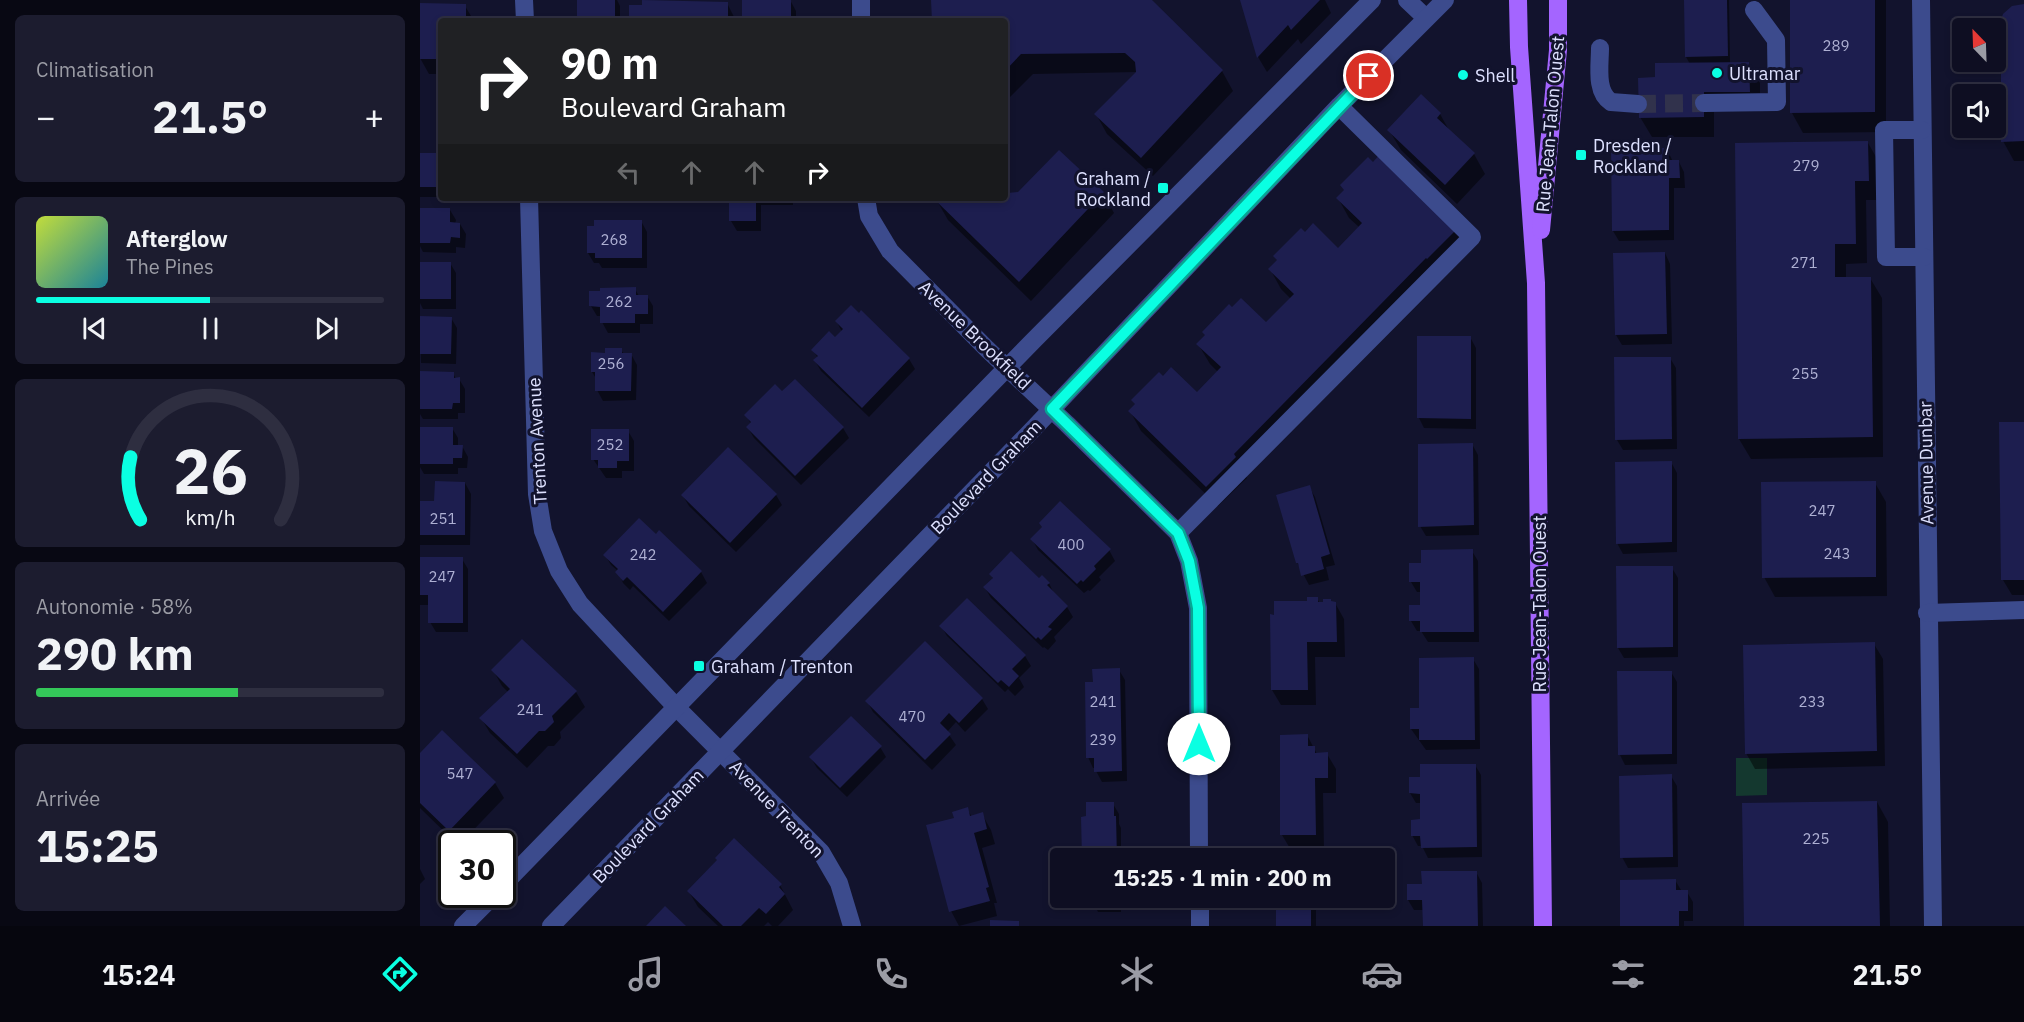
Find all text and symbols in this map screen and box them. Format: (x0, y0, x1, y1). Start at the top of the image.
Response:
north arrow (1952, 18, 2006, 72)
map controls (1952, 18, 2006, 138)
street label: Rue Jean-Talon Ouest (1531, 35, 1569, 213)
text: 90 m (561, 36, 659, 91)
house number: 289 (1822, 36, 1850, 55)
icon: right (462, 42, 540, 120)
pin (1343, 50, 1394, 101)
text: Climatisation (36, 56, 154, 83)
icon: arrive (1352, 59, 1385, 92)
place label: Ultramar (1729, 62, 1801, 85)
place label: Shell (1475, 64, 1515, 87)
marker: Ultramar (1710, 66, 1724, 80)
marker: Shell (1456, 68, 1470, 82)
button: sound (1952, 84, 2006, 138)
text: 21.5° (152, 87, 268, 145)
text: Boulevard Graham (561, 89, 787, 124)
text: − (36, 95, 56, 138)
text: + (364, 95, 384, 138)
place label: Dresden / Rockland (1593, 134, 1672, 178)
marker: Dresden / Rockland (1574, 148, 1588, 162)
icon: left (612, 156, 645, 189)
icon: ahead (675, 156, 708, 189)
icon: ahead (738, 156, 771, 189)
icon: right (801, 156, 834, 189)
house number: 279 (1792, 156, 1820, 175)
place label: Graham / Rockland (1076, 167, 1151, 211)
marker: Graham / Rockland (1156, 181, 1170, 195)
text: Afterglow (126, 224, 228, 253)
house number: 268 (600, 230, 628, 249)
text: The Pines (126, 253, 214, 280)
house number: 271 (1790, 253, 1818, 272)
street label: Avenue Brookfield (914, 275, 1036, 395)
house number: 262 (605, 292, 633, 311)
icon: previous (78, 312, 111, 345)
icon: pause (194, 312, 227, 345)
icon: next (310, 312, 343, 345)
house number: 256 (597, 354, 625, 373)
house number: 255 (1791, 364, 1819, 383)
street label: Trenton Avenue (522, 377, 552, 505)
street label: Avenue Dunbar (1913, 401, 1939, 525)
street label: Boulevard Graham (925, 415, 1047, 539)
text: 26 (173, 430, 247, 511)
house number: 252 (596, 435, 624, 454)
house number: 247 (1808, 501, 1836, 520)
text: km/h (185, 503, 235, 531)
house number: 251 (429, 509, 457, 528)
street label: Rue Jean-Talon Ouest (1528, 516, 1551, 692)
house number: 400 (1057, 535, 1085, 554)
house number: 243 (1823, 544, 1851, 563)
house number: 242 (629, 545, 657, 564)
house number: 247 (428, 567, 456, 586)
text: Autonomie · 58% (36, 593, 193, 620)
text: 290 km (36, 624, 194, 682)
place label: Graham / Trenton (711, 655, 853, 678)
marker: Graham / Trenton (692, 659, 706, 673)
house number: 241 (1089, 692, 1117, 711)
house number: 233 (1798, 692, 1826, 711)
house number: 241 (516, 700, 544, 719)
house number: 470 (898, 707, 926, 726)
position arrow (1167, 712, 1231, 776)
house number: 239 (1089, 730, 1117, 749)
street label: Avenue Trenton (725, 755, 829, 863)
house number: 547 (446, 764, 474, 783)
street label: Boulevard Graham (587, 764, 709, 888)
text: Arrivée (36, 785, 100, 812)
text: 15:25 (36, 816, 159, 874)
house number: 225 (1802, 829, 1830, 848)
speed limit sign: 30 (438, 830, 516, 908)
text: 15:25 · 1 min · 200 m (1113, 863, 1332, 892)
icon: directions (379, 953, 421, 995)
icon: music (625, 953, 667, 995)
icon: phone (870, 953, 912, 995)
icon: climate (1116, 953, 1158, 995)
icon: car (1361, 953, 1403, 995)
icon: filters (1607, 953, 1649, 995)
text: 15:24 (102, 957, 176, 992)
text: 21.5° (1852, 957, 1922, 992)

